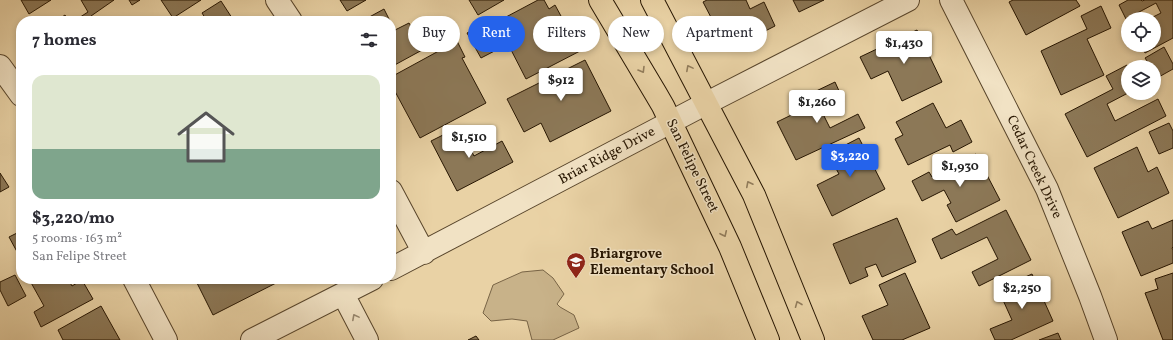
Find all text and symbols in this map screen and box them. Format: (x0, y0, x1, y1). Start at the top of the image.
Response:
map controls (1121, 12, 1161, 100)
button: locate (1121, 12, 1161, 52)
chip: Buy (408, 16, 460, 52)
chip: Rent (468, 16, 525, 52)
chip: Filters (533, 16, 600, 52)
chip: New (608, 16, 664, 52)
chip: Apartment (672, 16, 767, 52)
text: 7 homes (32, 29, 97, 52)
icon: filters (358, 29, 380, 51)
pin: $1,430 (871, 31, 937, 65)
text: $1,430 (885, 35, 923, 53)
button: layers (1121, 60, 1161, 100)
one-way arrow (686, 65, 693, 73)
one-way arrow (637, 66, 644, 73)
pin: $912 (537, 68, 585, 102)
text: $912 (548, 72, 574, 90)
pin: $1,260 (784, 90, 850, 124)
text: $1,260 (798, 94, 836, 112)
icon: home (170, 101, 242, 173)
street label: Cedar Creek Drive (1002, 112, 1066, 222)
street label: San Felipe Street (661, 116, 723, 216)
street label: Briar Ridge Drive (555, 122, 659, 189)
pin: $1,510 (436, 125, 502, 159)
text: $1,510 (451, 129, 487, 147)
pin: $3,220 (817, 144, 883, 178)
text: $3,220 (830, 148, 870, 166)
pin: $1,930 (927, 154, 993, 188)
text: $1,930 (941, 158, 979, 176)
one-way arrow (746, 181, 753, 188)
text: $3,220/mo (32, 207, 115, 230)
one-way arrow (719, 229, 727, 237)
text: 5 rooms · 163 m² (32, 230, 122, 248)
place label: Briargrove Elementary School (590, 245, 714, 280)
text: San Felipe Street (32, 248, 127, 266)
school or university icon: Briargrove Elementary School (565, 251, 587, 279)
pin: $2,250 (989, 276, 1055, 310)
text: $2,250 (1003, 280, 1041, 298)
one-way arrow (795, 300, 803, 307)
one-way arrow (352, 314, 359, 321)

